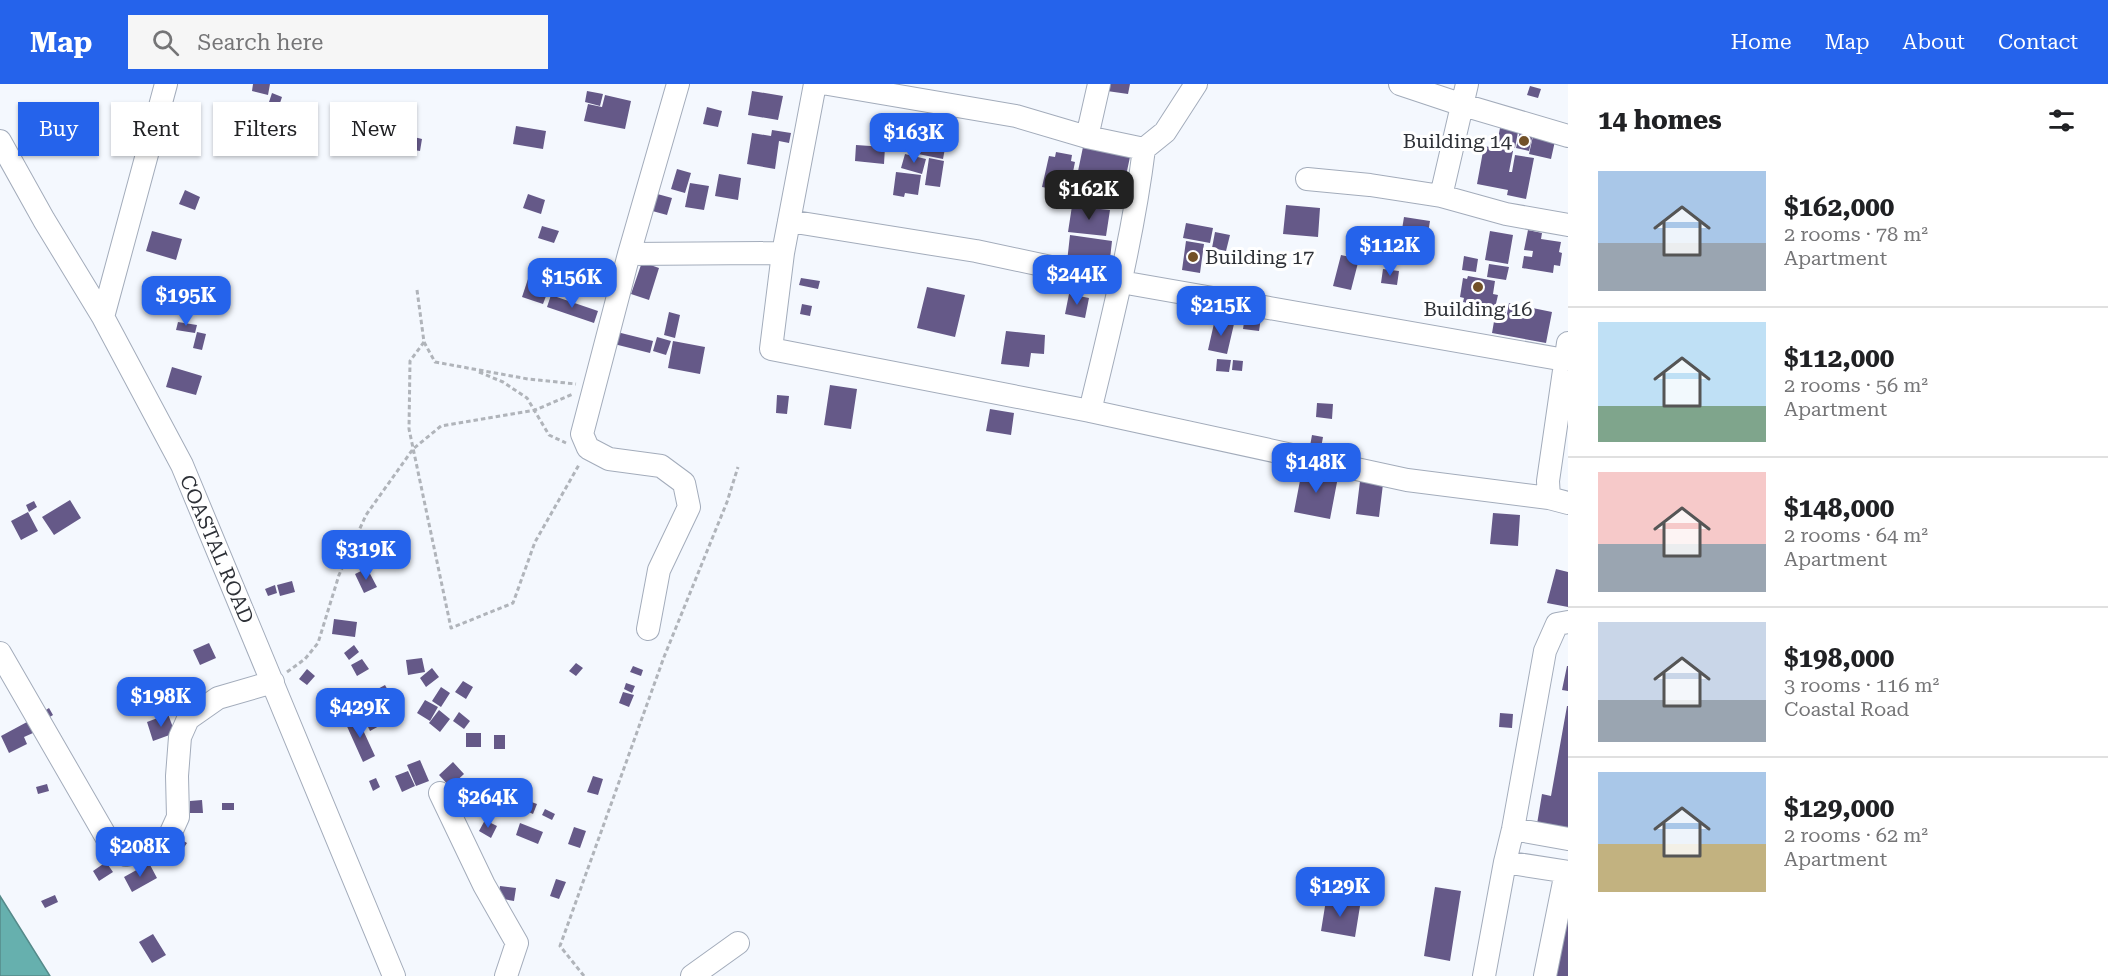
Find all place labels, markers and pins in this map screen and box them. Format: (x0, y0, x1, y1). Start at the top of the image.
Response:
pin: $163K (872, 113, 956, 164)
place label: Building 14 (1403, 129, 1513, 153)
marker: Building 14 (1517, 134, 1531, 148)
pin: $162K (1047, 170, 1131, 221)
pin: $112K (1348, 226, 1432, 277)
place label: Building 17 (1205, 245, 1314, 269)
marker: Building 17 (1186, 250, 1200, 264)
pin: $244K (1035, 255, 1119, 306)
pin: $156K (530, 258, 614, 309)
pin: $195K (144, 276, 228, 327)
marker: Building 16 (1471, 280, 1485, 294)
pin: $215K (1179, 286, 1263, 337)
place label: Building 16 (1423, 297, 1533, 321)
pin: $148K (1274, 443, 1358, 494)
pin: $319K (324, 530, 408, 581)
pin: $198K (119, 677, 203, 728)
pin: $429K (318, 688, 402, 739)
pin: $264K (446, 778, 530, 829)
pin: $208K (98, 827, 182, 878)
pin: $129K (1298, 867, 1382, 918)

